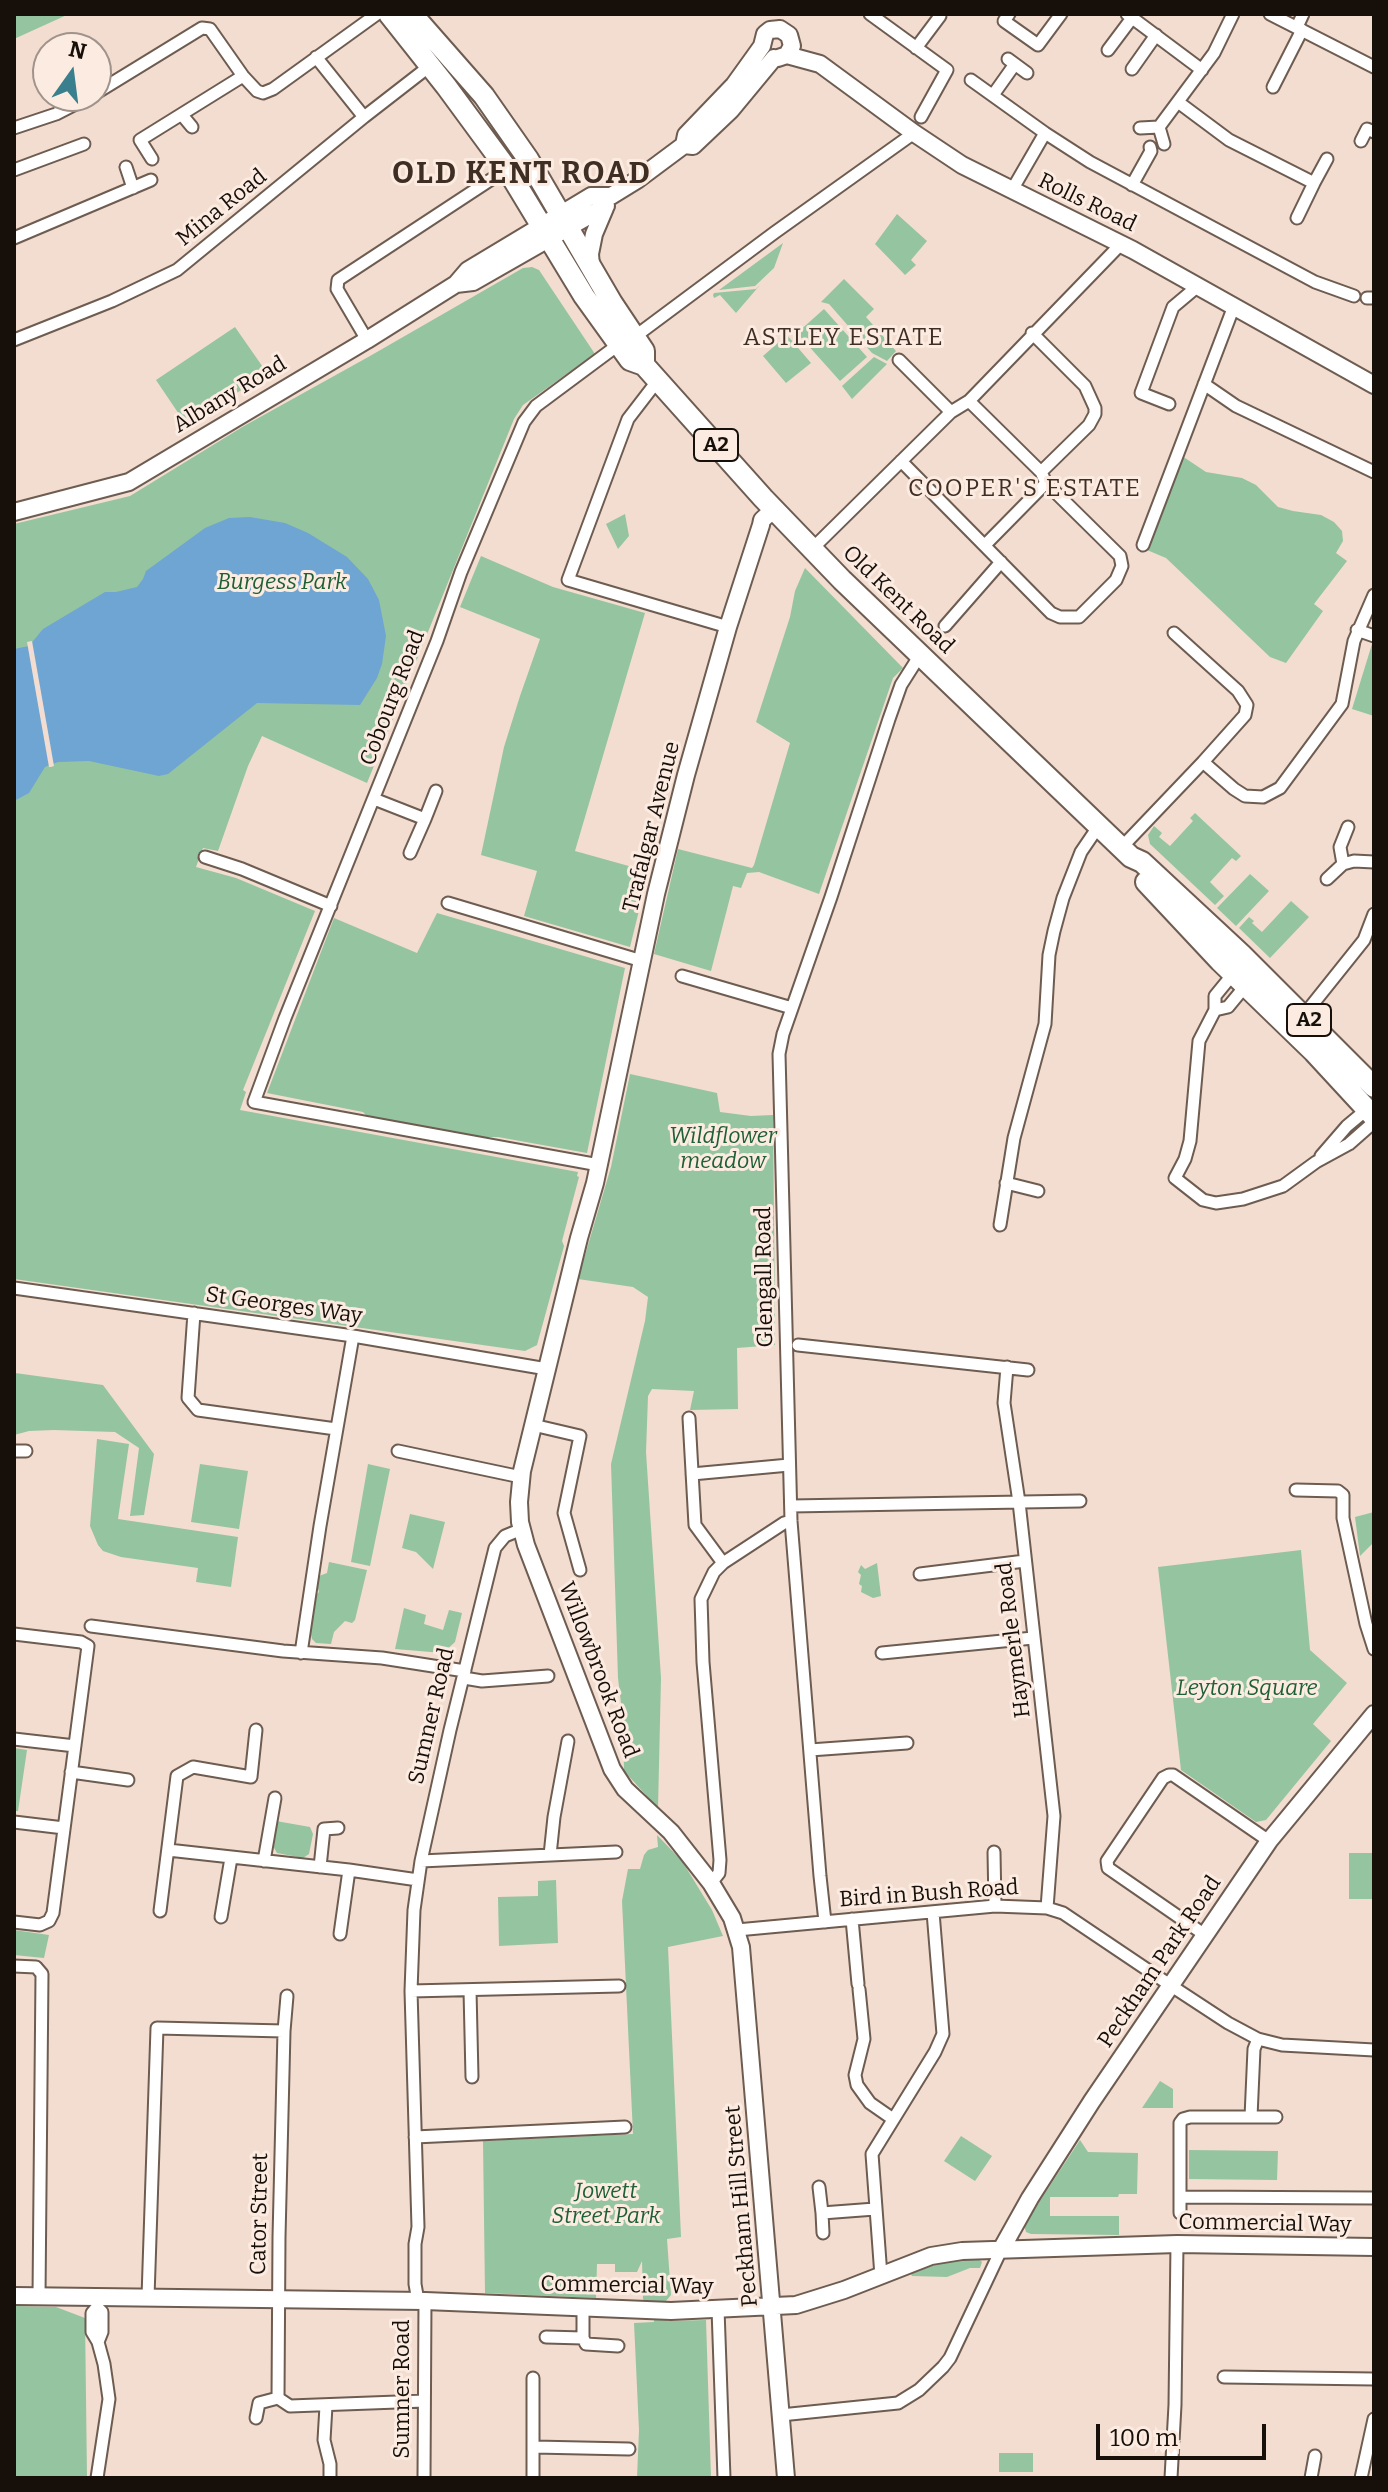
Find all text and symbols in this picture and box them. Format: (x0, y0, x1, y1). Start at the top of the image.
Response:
north arrow (32, 32, 112, 112)
text: N (66, 35, 89, 65)
district label: OLD KENT ROAD (392, 157, 652, 193)
street label: Mina Road (172, 164, 272, 252)
street label: Rolls Road (1034, 168, 1140, 238)
district label: ASTLEY ESTATE (743, 324, 945, 352)
street label: Albany Road (169, 351, 291, 439)
road number: A2 (694, 429, 738, 461)
district label: COOPER'S ESTATE (908, 475, 1142, 503)
street label: Old Kent Road (837, 540, 959, 660)
park label: Burgess Park (217, 570, 347, 596)
street label: Cobourg Road (355, 627, 431, 769)
street label: Trafalgar Avenue (618, 739, 686, 915)
road number: A2 (1287, 1004, 1331, 1036)
park label: Wildflower meadow (669, 1124, 777, 1176)
street label: Glengall Road (751, 1206, 779, 1348)
street label: St Georges Way (204, 1282, 364, 1330)
street label: Haymerle Road (991, 1561, 1037, 1719)
street label: Willowbrook Road (552, 1578, 644, 1762)
street label: Sumner Road (403, 1645, 461, 1787)
park label: Leyton Square (1176, 1676, 1318, 1702)
street label: Peckham Park Road (1093, 1871, 1227, 2053)
street label: Bird in Bush Road (838, 1875, 1020, 1913)
street label: Peckham Hill Street (720, 2104, 764, 2308)
street label: Cator Street (246, 2153, 274, 2275)
park label: Jowett Street Park (551, 2179, 661, 2230)
street label: Commercial Way (1178, 2209, 1352, 2239)
street label: Commercial Way (540, 2271, 714, 2301)
street label: Sumner Road (390, 2319, 416, 2459)
scale bar (1100, 2408, 1270, 2458)
text: 100 m (1110, 2424, 1178, 2452)

